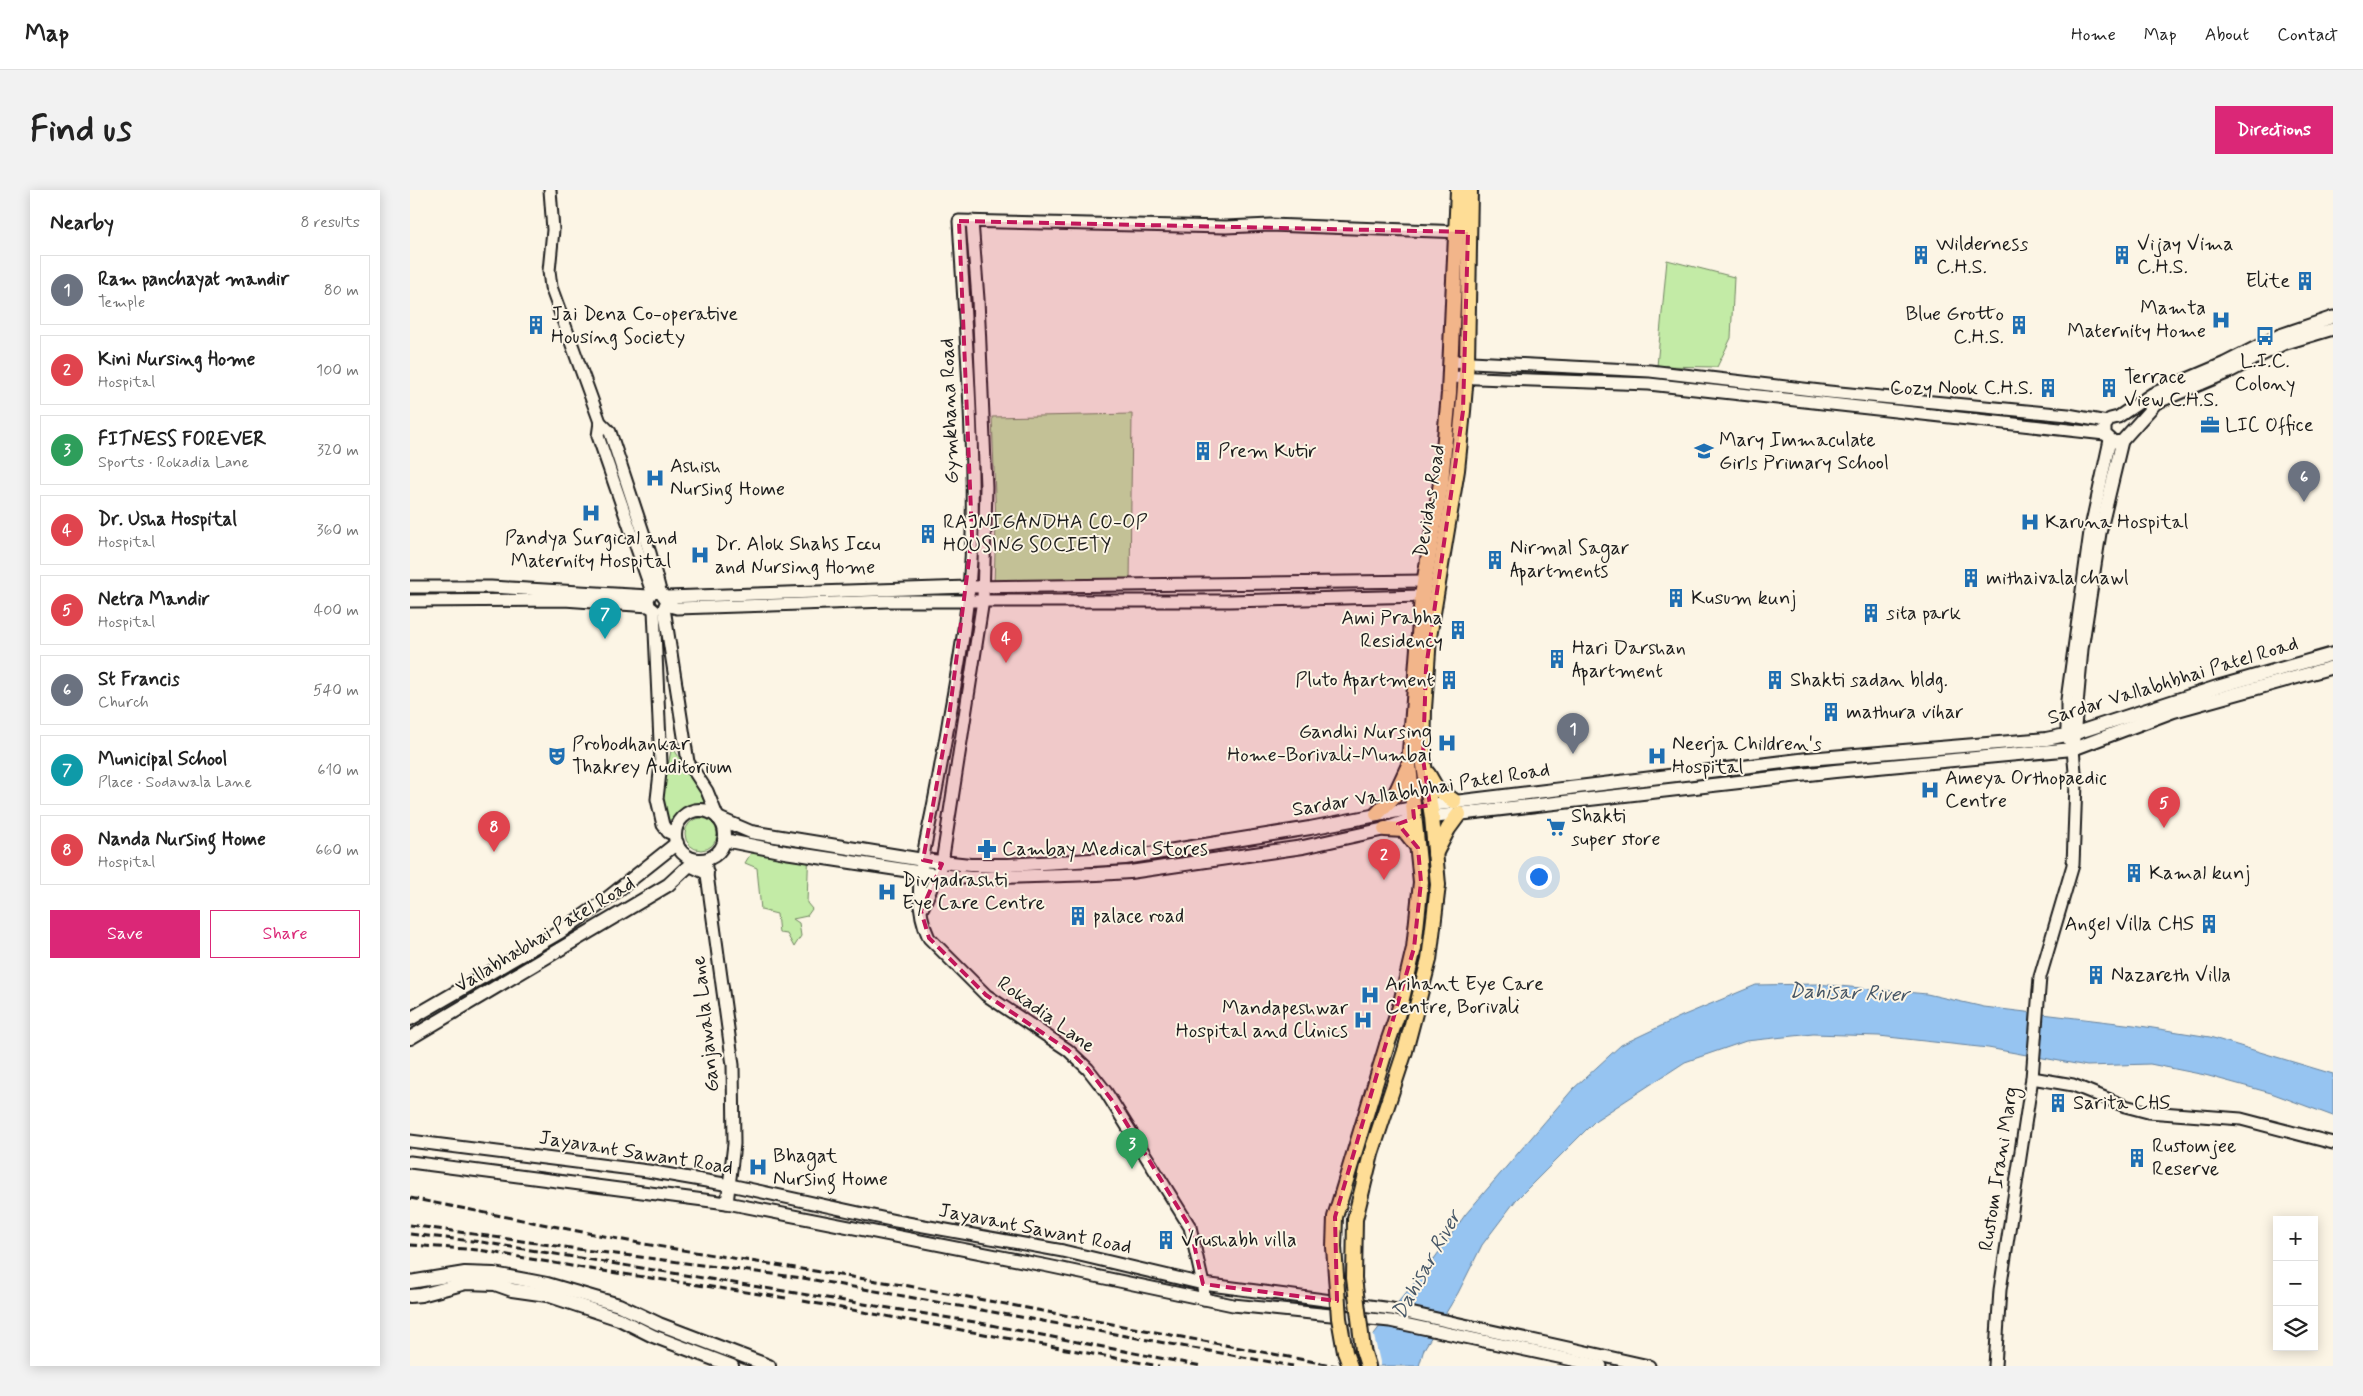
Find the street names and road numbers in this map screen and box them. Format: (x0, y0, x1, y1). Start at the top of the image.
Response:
street label: Gymkhana Road (934, 338, 966, 484)
street label: Devidas Road (1408, 443, 1452, 559)
street label: Sardar Vallabhbhai Patel Road (2045, 630, 2301, 732)
street label: Sardar Vallabhbhai Patel Road (1290, 756, 1552, 824)
street label: Vallabhabhai Patel Road (450, 870, 640, 1000)
street label: Ganjawala Lane (685, 955, 727, 1093)
street label: Rokadia Lane (991, 970, 1101, 1060)
street label: Rustom Irani Marg (1973, 1085, 2026, 1253)
street label: Jayavant Sawant Road (537, 1124, 735, 1182)
street label: Jayavant Sawant Road (936, 1197, 1134, 1261)

